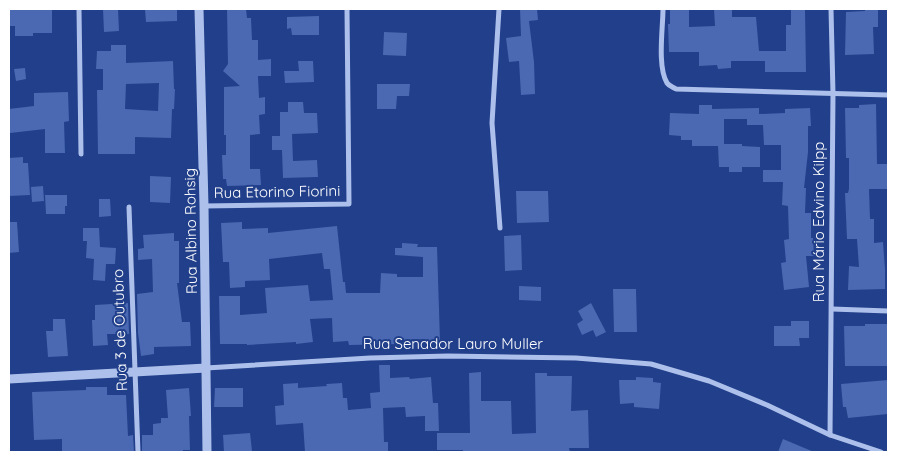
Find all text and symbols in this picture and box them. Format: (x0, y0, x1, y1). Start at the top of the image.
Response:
street label: Rua Mário Edvino Kilpp (809, 142, 828, 302)
street label: Rua Albino Rohsig (180, 168, 201, 294)
street label: Rua Etorino Fiorini (214, 181, 340, 202)
street label: Rua 3 de Outubro (108, 268, 131, 392)
street label: Rua Senador Lauro Muller (363, 334, 543, 353)

